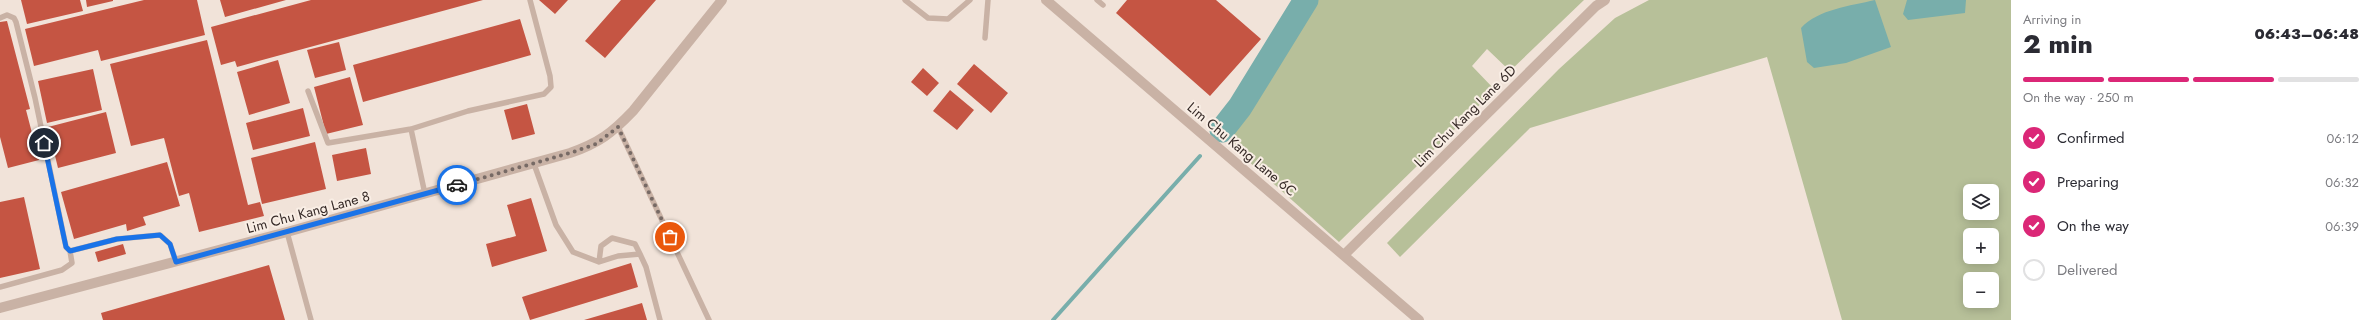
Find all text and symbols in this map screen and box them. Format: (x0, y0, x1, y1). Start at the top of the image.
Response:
text: Arriving in (2023, 10, 2081, 29)
text: 06:43–06:48 (2254, 23, 2359, 45)
text: 2 min (2023, 25, 2093, 63)
street label: Lim Chu Kang Lane 6D (1409, 60, 1521, 172)
text: On the way · 250 m (2023, 88, 2134, 107)
street label: Lim Chu Kang Lane 6C (1183, 97, 1301, 201)
pin (27, 126, 61, 160)
icon: check (2023, 127, 2045, 149)
text: Confirmed (2057, 127, 2125, 149)
text: 06:12 (2327, 129, 2359, 148)
icon: home (33, 132, 55, 154)
courier (437, 165, 477, 205)
icon: check (2023, 171, 2045, 193)
text: Preparing (2057, 171, 2119, 193)
text: 06:32 (2325, 173, 2359, 192)
icon: car (446, 174, 468, 196)
map controls (1963, 184, 1999, 308)
button: layers (1963, 184, 1999, 220)
street label: Lim Chu Kang Lane 8 (244, 186, 372, 238)
icon: check (2023, 215, 2045, 237)
text: On the way (2057, 215, 2129, 237)
text: 06:39 (2325, 217, 2359, 236)
pin (653, 220, 687, 254)
icon: bag (659, 226, 681, 248)
button: + (1963, 228, 1999, 264)
text: Delivered (2057, 259, 2118, 281)
button: − (1963, 272, 1999, 308)

